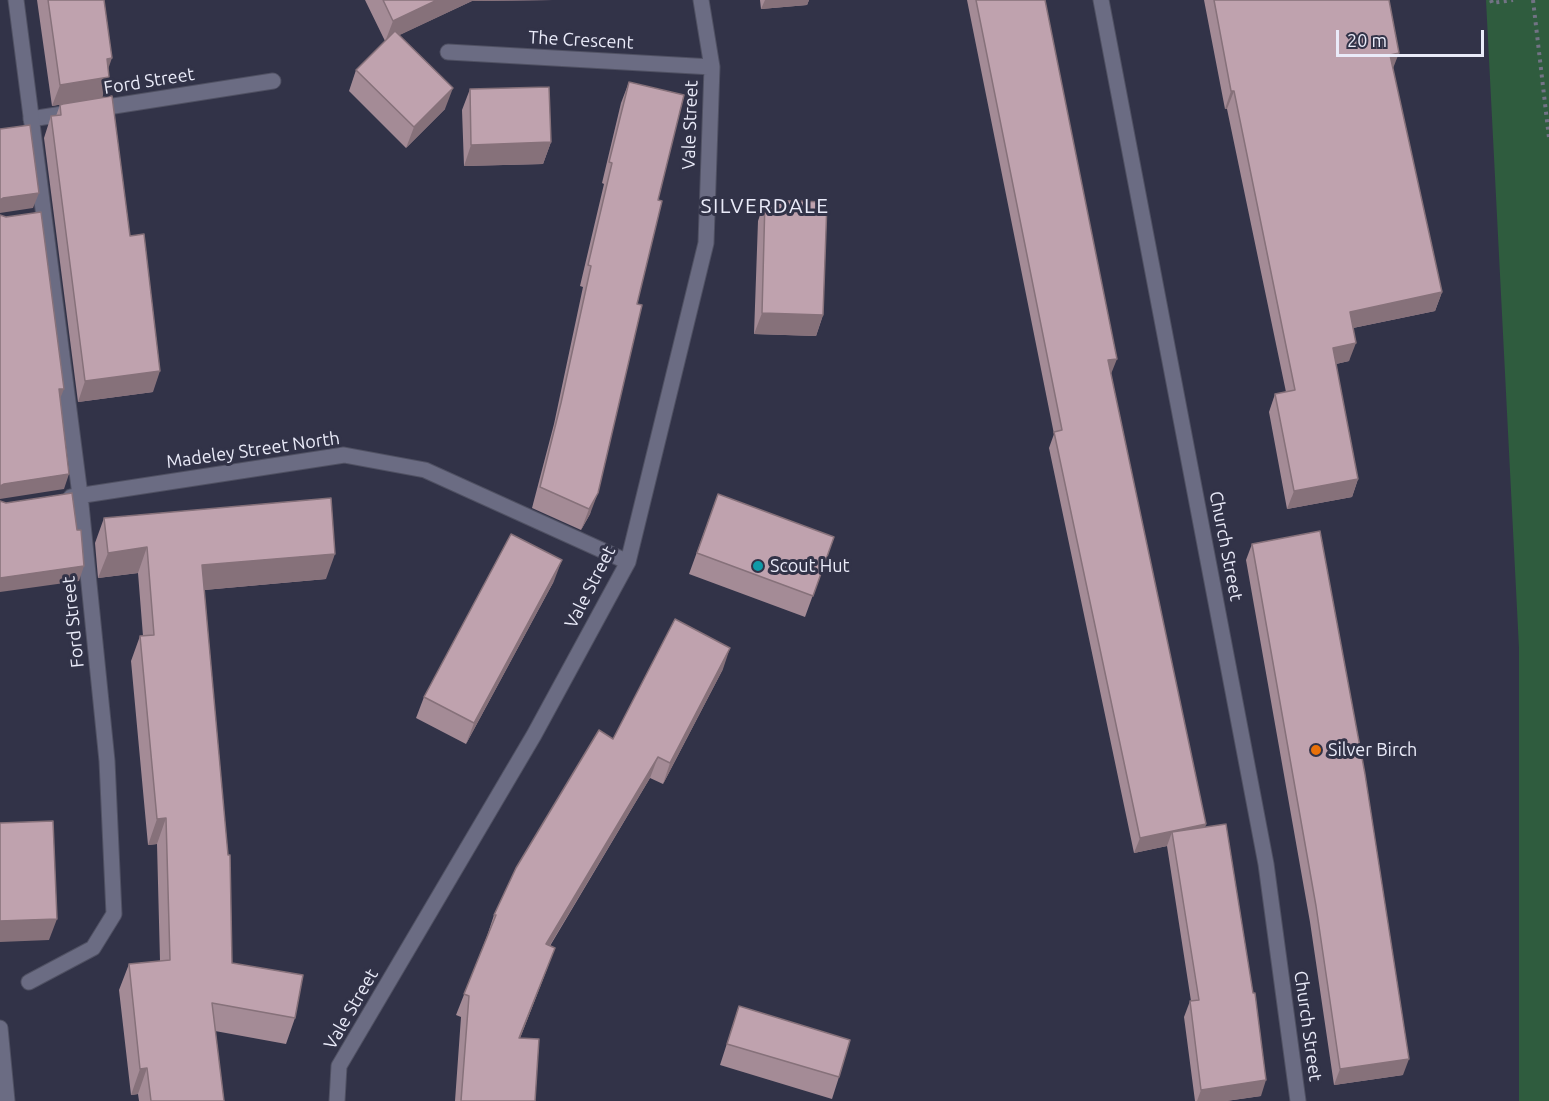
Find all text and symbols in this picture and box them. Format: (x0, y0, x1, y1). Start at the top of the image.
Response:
scale bar (1339, 18, 1488, 56)
street label: The Crescent (528, 26, 634, 54)
text: 20 m (1347, 30, 1387, 50)
street label: Ford Street (102, 63, 196, 99)
street label: Vale Street (678, 80, 702, 170)
district label: SILVERDALE (700, 193, 830, 219)
street label: Madeley Street North (165, 427, 341, 473)
street label: Church Street (1205, 489, 1247, 603)
street label: Vale Street (560, 542, 620, 632)
place label: Scout Hut (770, 555, 850, 577)
marker: Scout Hut (751, 559, 765, 573)
street label: Ford Street (57, 575, 89, 669)
place label: Silver Birch (1328, 739, 1417, 761)
marker: Silver Birch (1309, 743, 1323, 757)
street label: Vale Street (319, 965, 383, 1053)
street label: Church Street (1290, 969, 1326, 1083)

